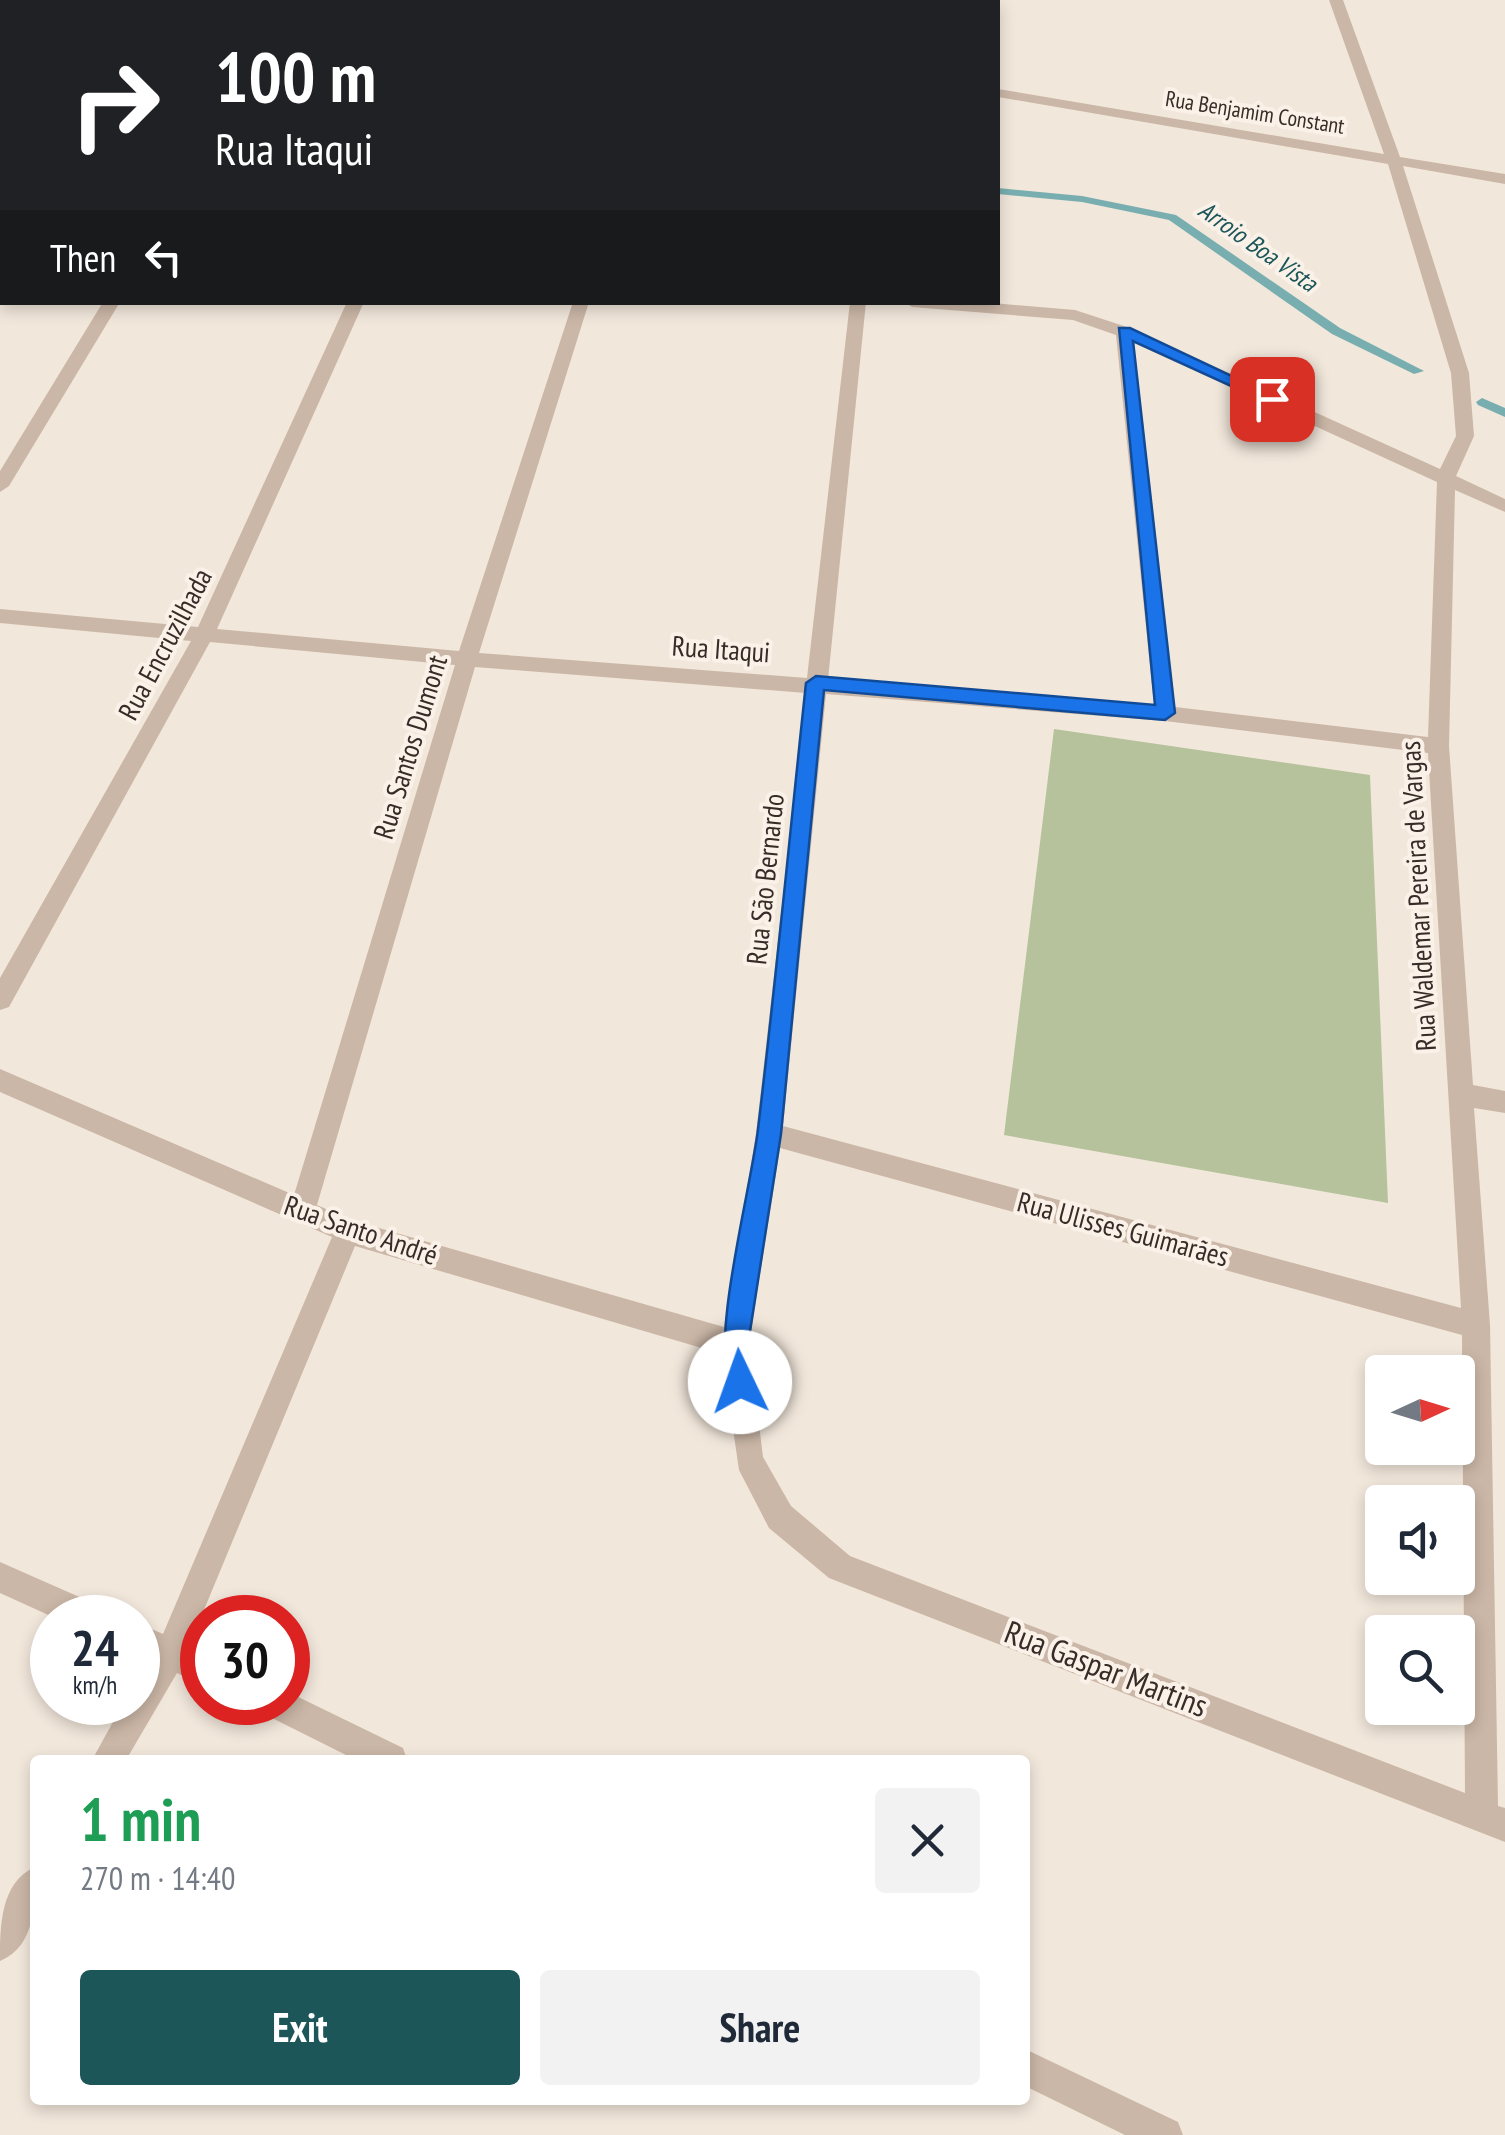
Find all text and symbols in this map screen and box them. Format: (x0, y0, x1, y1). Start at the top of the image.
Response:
text: 100 m (215, 31, 376, 121)
icon: right (50, 40, 180, 170)
street label: Rua Benjamim Constant (1163, 84, 1347, 140)
text: Rua Itaqui (215, 119, 373, 177)
water label: Arroio Boa Vista (1193, 193, 1325, 300)
icon: left (136, 230, 191, 285)
text: Then (50, 233, 116, 282)
pin (1230, 357, 1315, 442)
icon: arrive (1245, 372, 1300, 427)
street label: Rua Encruzilhada (109, 562, 220, 726)
street label: Rua Itaqui (671, 627, 771, 670)
street label: Rua Santos Dumont (364, 650, 455, 843)
street label: Rua Waldemar Pereira de Vargas (1391, 740, 1444, 1052)
street label: Rua São Bernardo (737, 792, 792, 966)
street label: Rua Ulisses Guimarães (1013, 1183, 1233, 1274)
street label: Rua Santo André (280, 1186, 443, 1273)
position arrow (688, 1330, 792, 1434)
north arrow (1365, 1355, 1475, 1465)
map controls (1365, 1355, 1475, 1725)
button: sound (1365, 1485, 1475, 1595)
speed limit sign: 30 (180, 1595, 310, 1725)
street label: Rua Gaspar Martins (999, 1610, 1214, 1726)
text: 24 (71, 1615, 119, 1680)
button: search (1365, 1615, 1475, 1725)
text: km/h (73, 1669, 117, 1701)
text: 1 min (80, 1780, 201, 1858)
button: close (875, 1788, 980, 1893)
text: 270 m · 14:40 (80, 1857, 235, 1899)
button: Exit (80, 1970, 520, 2085)
button: Share (540, 1970, 980, 2085)

